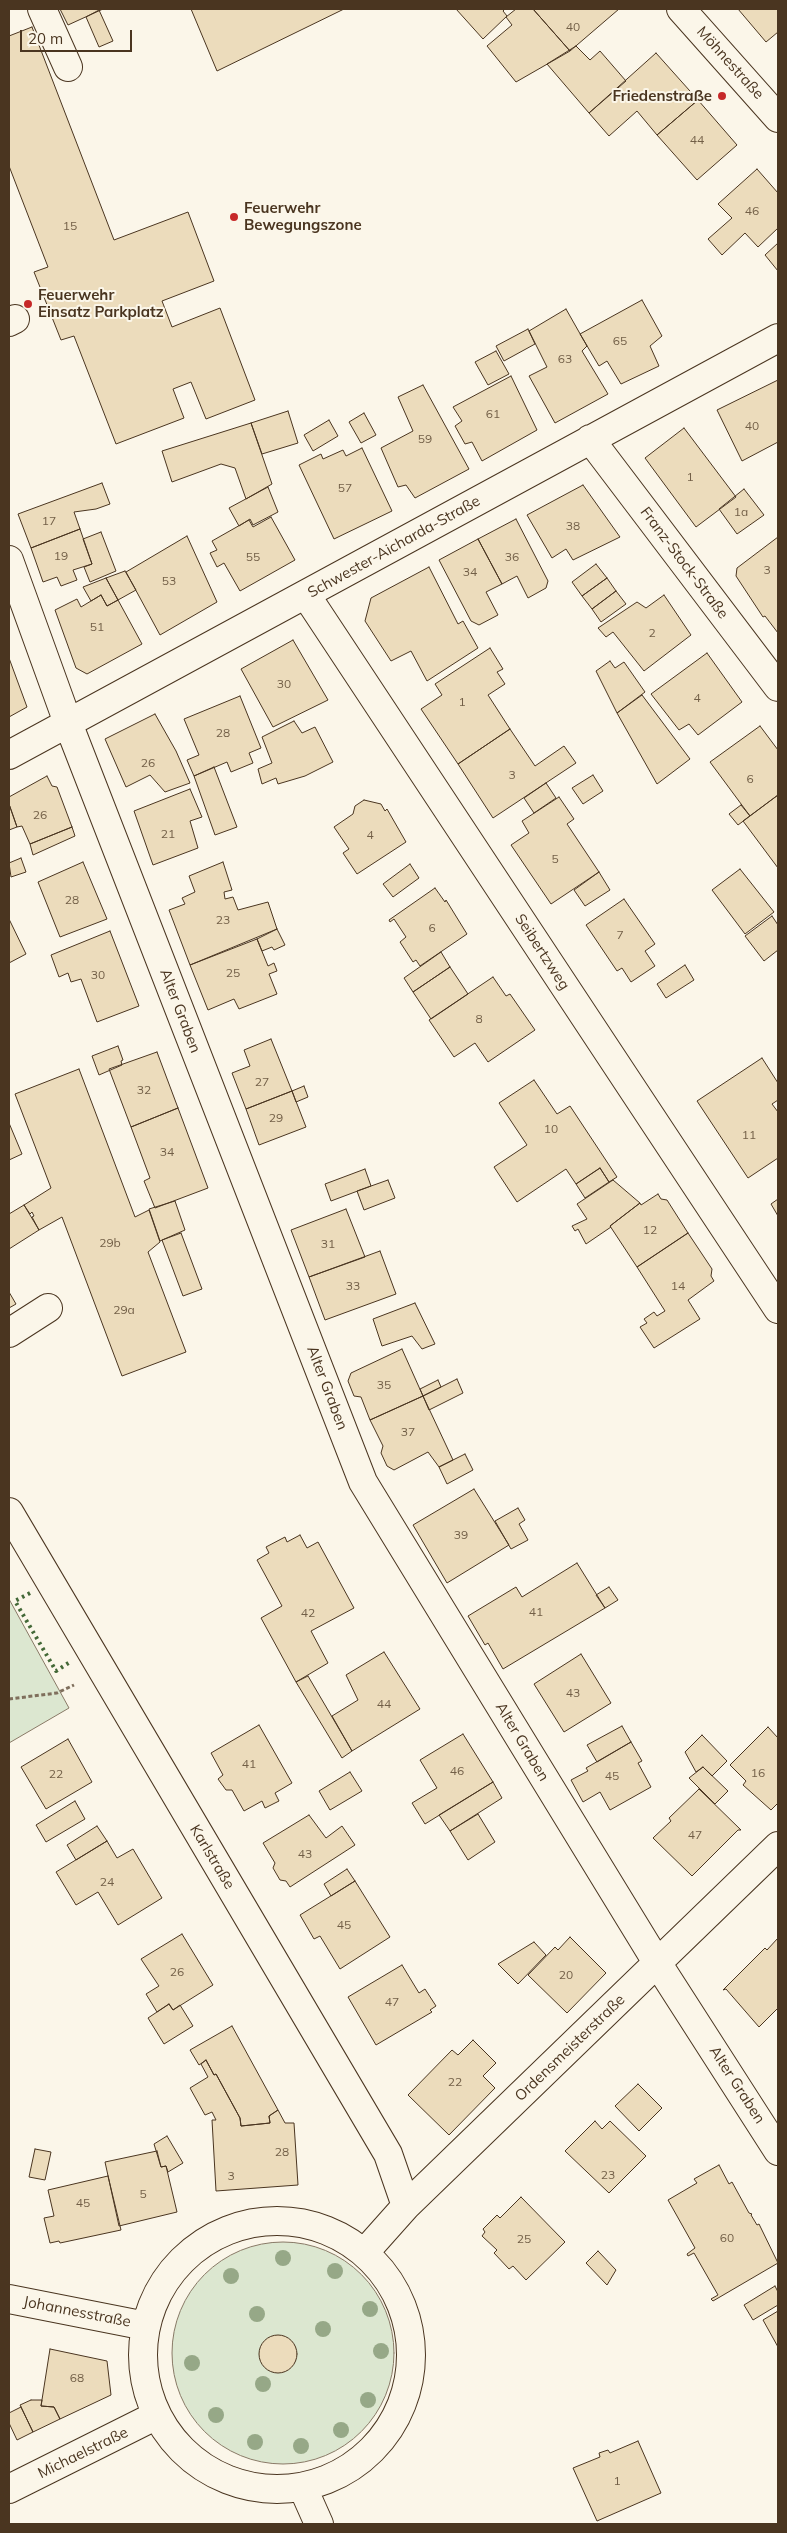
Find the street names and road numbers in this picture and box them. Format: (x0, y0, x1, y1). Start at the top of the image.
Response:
street label: Möhnestraße (693, 23, 767, 103)
street label: Schwester-Aicharda-Straße (305, 492, 483, 602)
street label: Franz-Stock-Straße (636, 504, 732, 622)
street label: Seibertzweg (511, 911, 573, 993)
street label: Alter Graben (156, 966, 204, 1056)
street label: Alter Graben (303, 1343, 351, 1433)
street label: Alter Graben (491, 1699, 553, 1785)
street label: Karlstraße (186, 1821, 238, 1893)
street label: Ordensmeisterstraße (511, 1991, 629, 2105)
street label: Alter Graben (705, 2043, 769, 2127)
street label: Johannesstraße (22, 2293, 132, 2331)
street label: Michaelstraße (35, 2423, 131, 2483)

